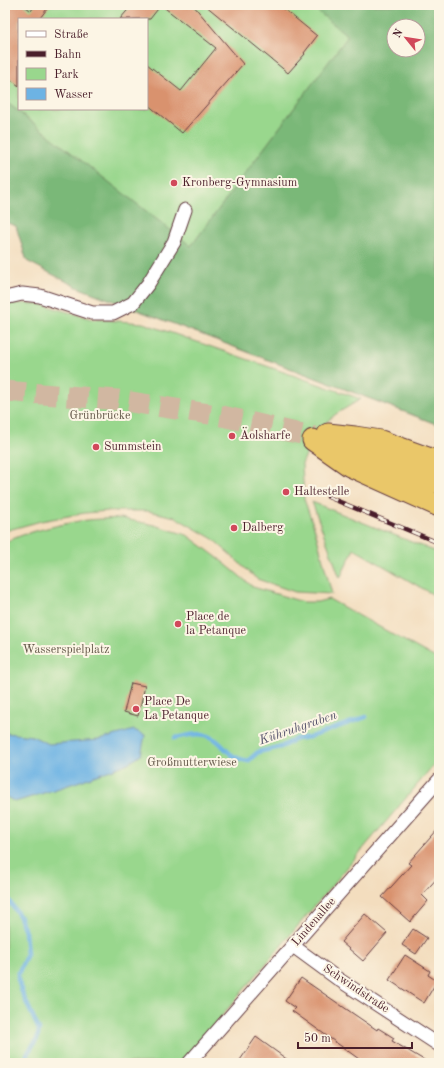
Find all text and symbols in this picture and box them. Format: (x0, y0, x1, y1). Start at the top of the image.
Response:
legend (18, 18, 148, 110)
north arrow (386, 18, 426, 58)
text: N (392, 27, 406, 40)
text: Straße (54, 29, 89, 41)
text: Bahn (54, 49, 82, 61)
text: Park (54, 69, 79, 81)
text: Wasser (54, 89, 93, 101)
place label: Kronberg-Gymnasium (182, 177, 298, 189)
marker: Kronberg-Gymnasium (169, 178, 179, 188)
park label: Grünbrücke (70, 410, 131, 422)
place label: Äolsharfe (240, 426, 291, 442)
marker: Äolsharfe (227, 431, 237, 441)
place label: Summstein (104, 441, 162, 453)
marker: Summstein (91, 442, 101, 452)
place label: Haltestelle (294, 486, 350, 498)
marker: Haltestelle (281, 487, 291, 497)
place label: Dalberg (242, 522, 284, 534)
marker: Dalberg (229, 523, 239, 533)
place label: Place de la Petanque (186, 611, 247, 637)
marker: Place de la Petanque (173, 619, 183, 629)
park label: Wasserspielplatz (23, 644, 109, 656)
place label: Place De La Petanque (144, 696, 209, 722)
marker: Place De La Petanque (131, 704, 141, 714)
water label: Kühruhgraben (256, 708, 339, 748)
park label: Großmutterwiese (147, 757, 237, 769)
street label: Lindenallee (290, 895, 338, 948)
street label: Schwindstraße (321, 963, 391, 1016)
scale bar (298, 1024, 412, 1050)
text: 50 m (304, 1032, 331, 1045)

